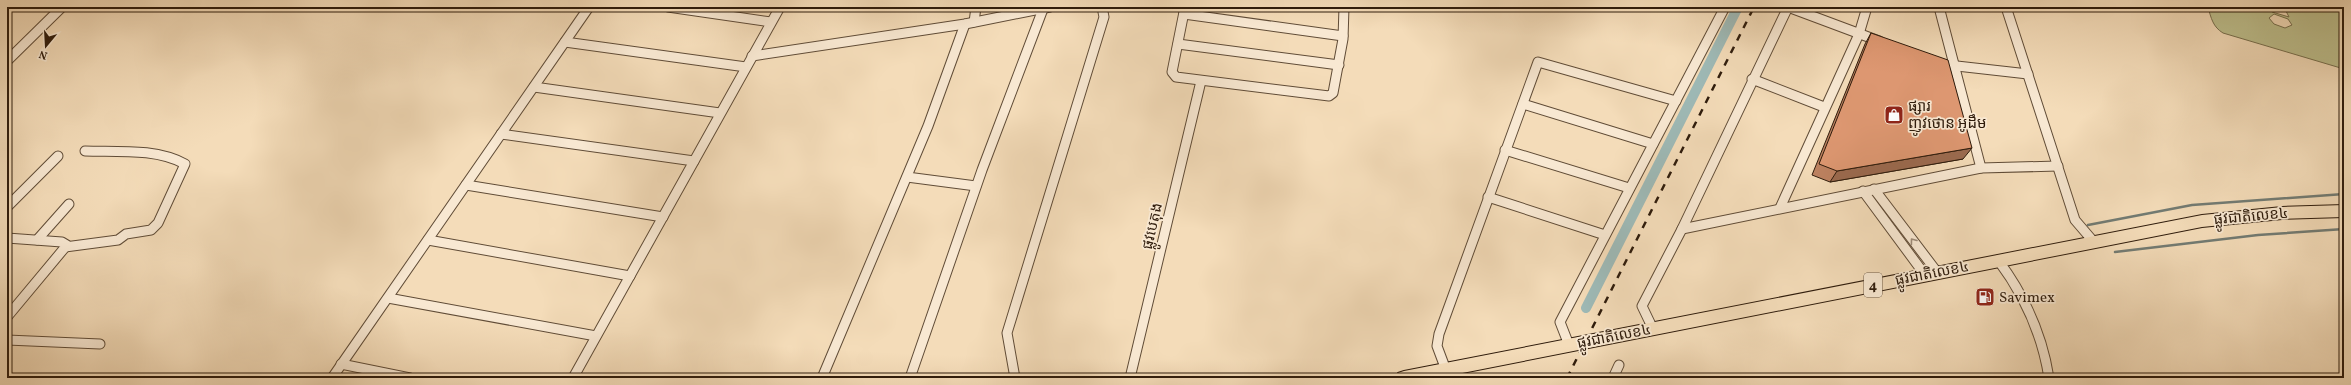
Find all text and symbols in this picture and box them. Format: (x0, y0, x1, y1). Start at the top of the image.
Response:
north arrow (26, 26, 66, 66)
text: N (37, 46, 49, 62)
place label: ផ្សារ ញូវថោន អូដឹម (1908, 97, 1986, 136)
shop icon: ផ្សារ ញូវថោន អូដឹម (1883, 104, 1905, 126)
street label: ផ្លូវបេតុង (1138, 201, 1170, 252)
street label: ផ្លូវជាតិលេខ៤ (2213, 204, 2290, 233)
one-way arrow (1911, 239, 1918, 246)
street label: ផ្លូវជាតិលេខ៤ (1893, 257, 1971, 293)
road number: 4 (1864, 273, 1882, 297)
fuel station icon: Savimex (1974, 286, 1996, 308)
place label: Savimex (1999, 288, 2055, 309)
street label: ផ្លូវជាតិលេខ៤ (1575, 320, 1653, 356)

